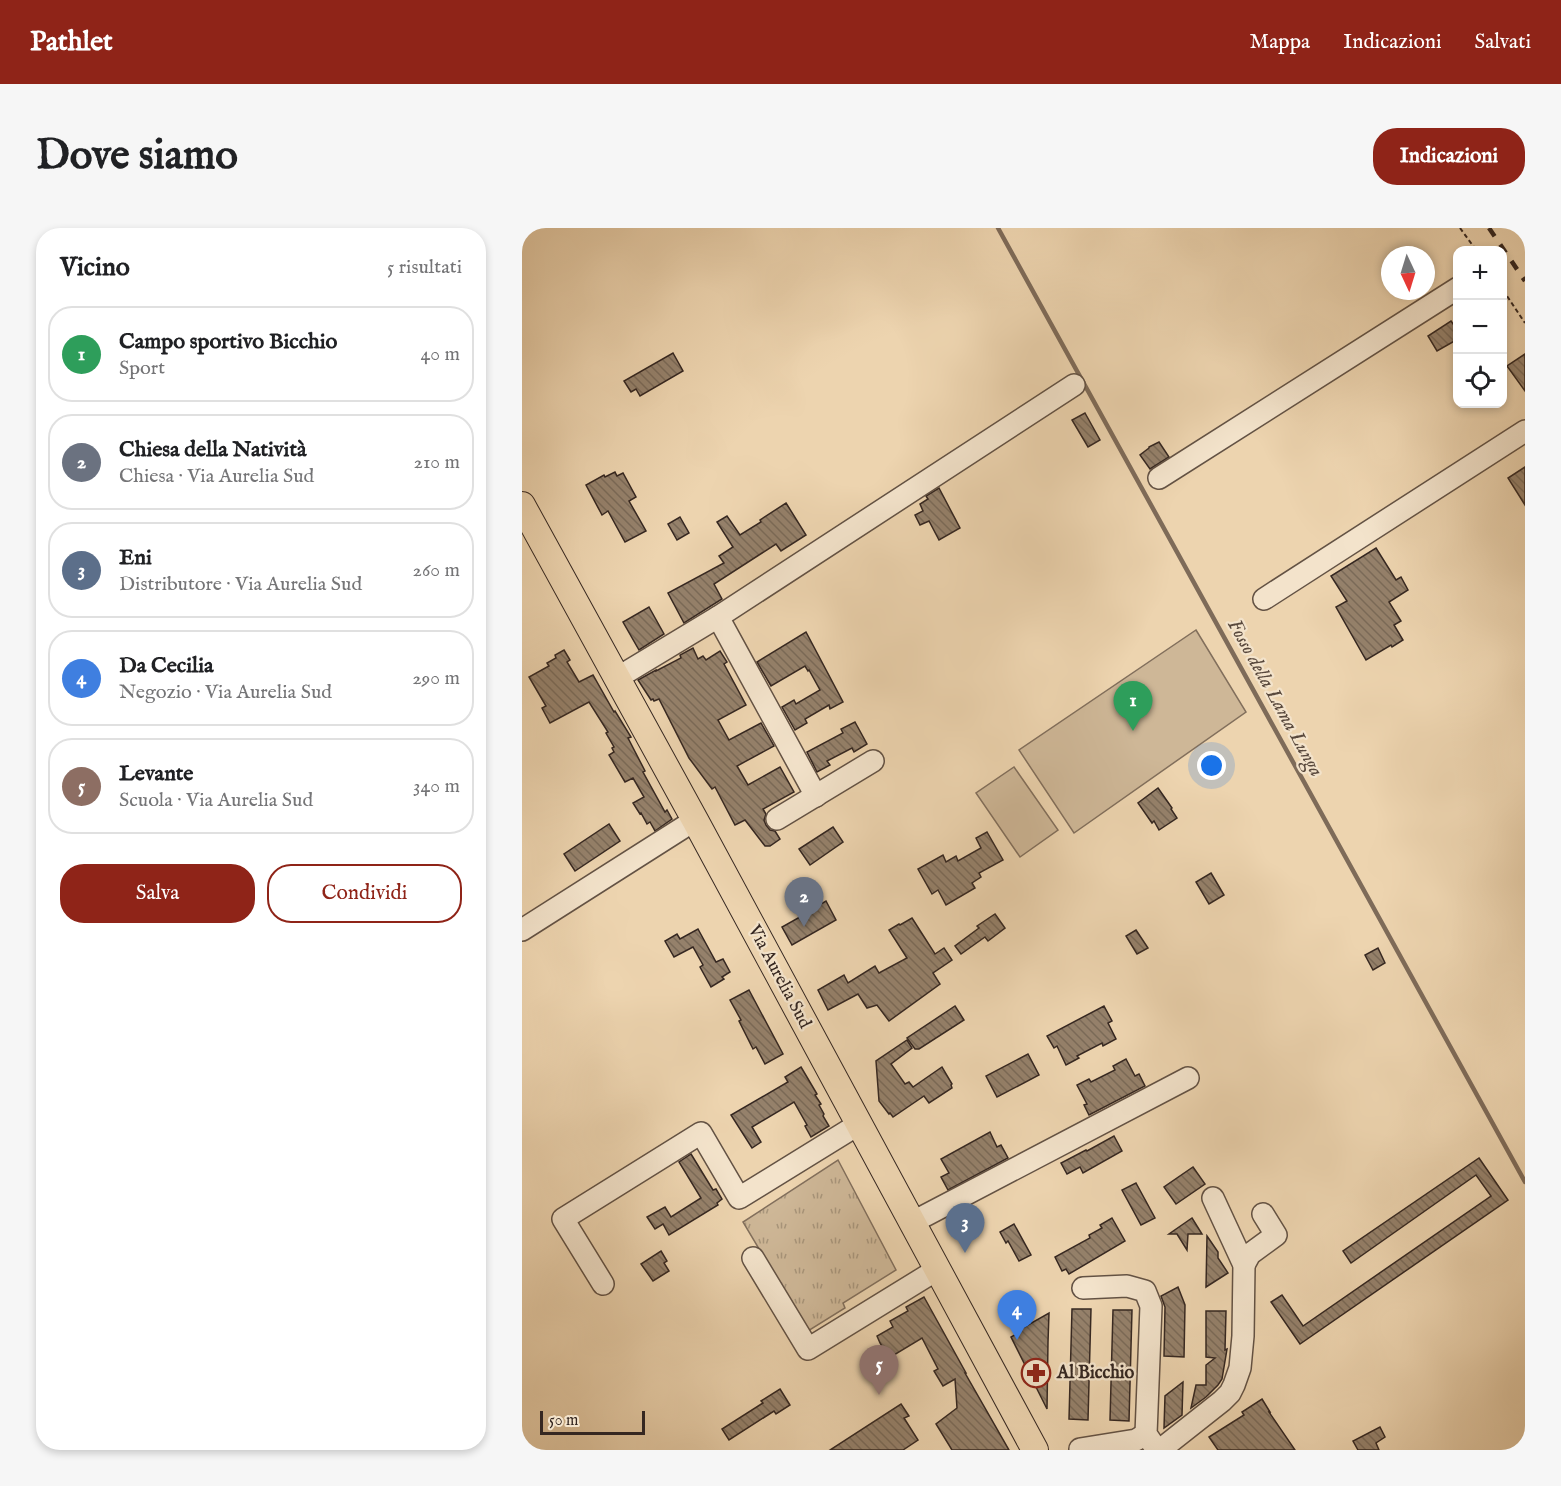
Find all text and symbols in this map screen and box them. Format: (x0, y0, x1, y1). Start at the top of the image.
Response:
text: Pathlet (30, 25, 113, 60)
text: Mappa (1250, 29, 1310, 56)
text: Indicazioni (1343, 29, 1442, 56)
text: Salvati (1475, 29, 1531, 56)
button: Indicazioni (1373, 128, 1525, 185)
text: Dove siamo (36, 130, 238, 183)
north arrow (1381, 246, 1435, 300)
map controls (1453, 246, 1507, 408)
button: + (1453, 246, 1507, 300)
text: Vicino (60, 251, 130, 284)
text: 5 risultati (387, 255, 462, 280)
button: − (1453, 300, 1507, 354)
text: Campo sportivo Bicchio (119, 328, 337, 356)
text: 1 (78, 342, 85, 367)
text: 40 m (421, 342, 460, 367)
button: locate (1453, 354, 1507, 408)
text: Sport (119, 356, 165, 381)
text: Chiesa della Natività (119, 436, 306, 464)
text: 2 (77, 450, 86, 475)
text: 210 m (414, 450, 460, 475)
text: Chiesa · Via Aurelia Sud (119, 464, 314, 489)
text: Eni (119, 544, 152, 572)
text: 3 (78, 558, 85, 583)
text: 260 m (413, 558, 460, 583)
text: Distributore · Via Aurelia Sud (119, 572, 362, 597)
water label: Fosso della Lama Lunga (1220, 615, 1329, 782)
text: Da Cecilia (119, 652, 214, 680)
text: 4 (77, 666, 86, 691)
text: 290 m (412, 666, 460, 691)
text: Negozio · Via Aurelia Sud (119, 680, 332, 705)
pin: 1 (1114, 682, 1152, 731)
your location (1197, 751, 1226, 780)
text: Levante (119, 760, 193, 788)
text: 5 (78, 774, 85, 799)
text: 340 m (413, 774, 460, 799)
text: Scuola · Via Aurelia Sud (119, 788, 313, 813)
button: Salva (60, 864, 255, 923)
button: Condividi (267, 864, 462, 923)
pin: 2 (784, 878, 824, 927)
street label: Via Aurelia Sud (742, 920, 816, 1033)
pin: 3 (946, 1204, 984, 1253)
pin: 4 (998, 1290, 1036, 1340)
pin: 5 (860, 1346, 898, 1395)
pharmacy icon: Al Bicchio (1020, 1357, 1052, 1389)
place label: Al Bicchio (1056, 1362, 1134, 1385)
scale bar (540, 1408, 645, 1436)
text: 50 m (549, 1411, 578, 1431)

